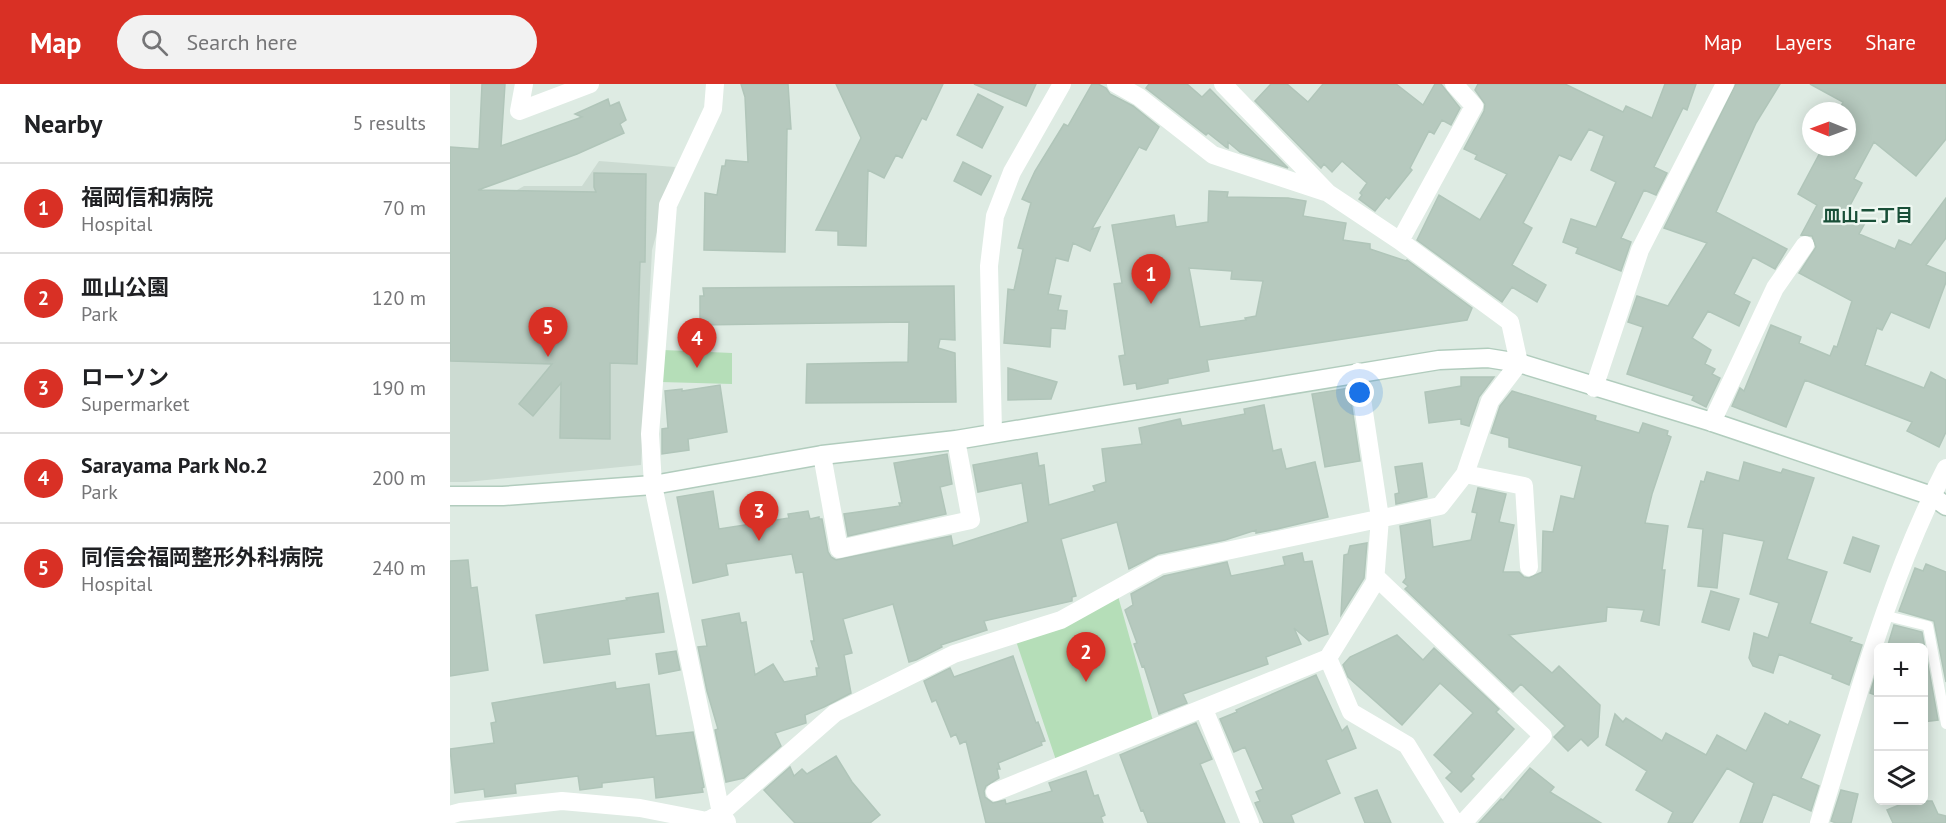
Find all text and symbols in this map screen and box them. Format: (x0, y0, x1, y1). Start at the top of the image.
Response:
search box (117, 15, 537, 69)
text: Map (30, 24, 81, 61)
icon: search (138, 26, 171, 59)
text: Search here (186, 28, 297, 56)
text: Map (1704, 29, 1742, 56)
text: Layers (1775, 29, 1832, 56)
text: Share (1865, 29, 1916, 56)
north arrow (1802, 102, 1856, 156)
text: Nearby (24, 107, 102, 140)
text: 5 results (353, 110, 426, 136)
text: 福岡信和病院 (81, 183, 213, 211)
text: 1 (38, 195, 49, 221)
text: 70 m (383, 195, 426, 221)
district label: 皿山二丁目 (1823, 204, 1913, 227)
text: Hospital (81, 211, 152, 237)
pin: 1 (1132, 254, 1170, 304)
text: 皿山公園 (81, 273, 169, 301)
text: 2 (38, 285, 49, 311)
text: 120 m (372, 285, 426, 311)
text: Park (81, 301, 118, 327)
pin: 5 (528, 308, 568, 357)
pin: 4 (678, 318, 716, 368)
text: ローソン (81, 363, 169, 391)
text: 3 (38, 375, 49, 401)
text: 190 m (372, 375, 426, 401)
your location (1345, 378, 1374, 407)
text: Supermarket (81, 391, 189, 417)
text: Sarayama Park No.2 (81, 451, 268, 479)
text: 4 (38, 465, 49, 491)
text: 200 m (372, 465, 426, 491)
text: Park (81, 479, 118, 505)
pin: 3 (740, 492, 778, 541)
text: 同信会福岡整形外科病院 (81, 543, 323, 571)
text: 5 (38, 555, 49, 581)
text: 240 m (372, 555, 426, 581)
text: Hospital (81, 571, 152, 597)
pin: 2 (1066, 632, 1106, 682)
map controls (1874, 643, 1928, 805)
button: + (1874, 643, 1928, 697)
button: − (1874, 697, 1928, 751)
button: layers (1874, 751, 1928, 805)

